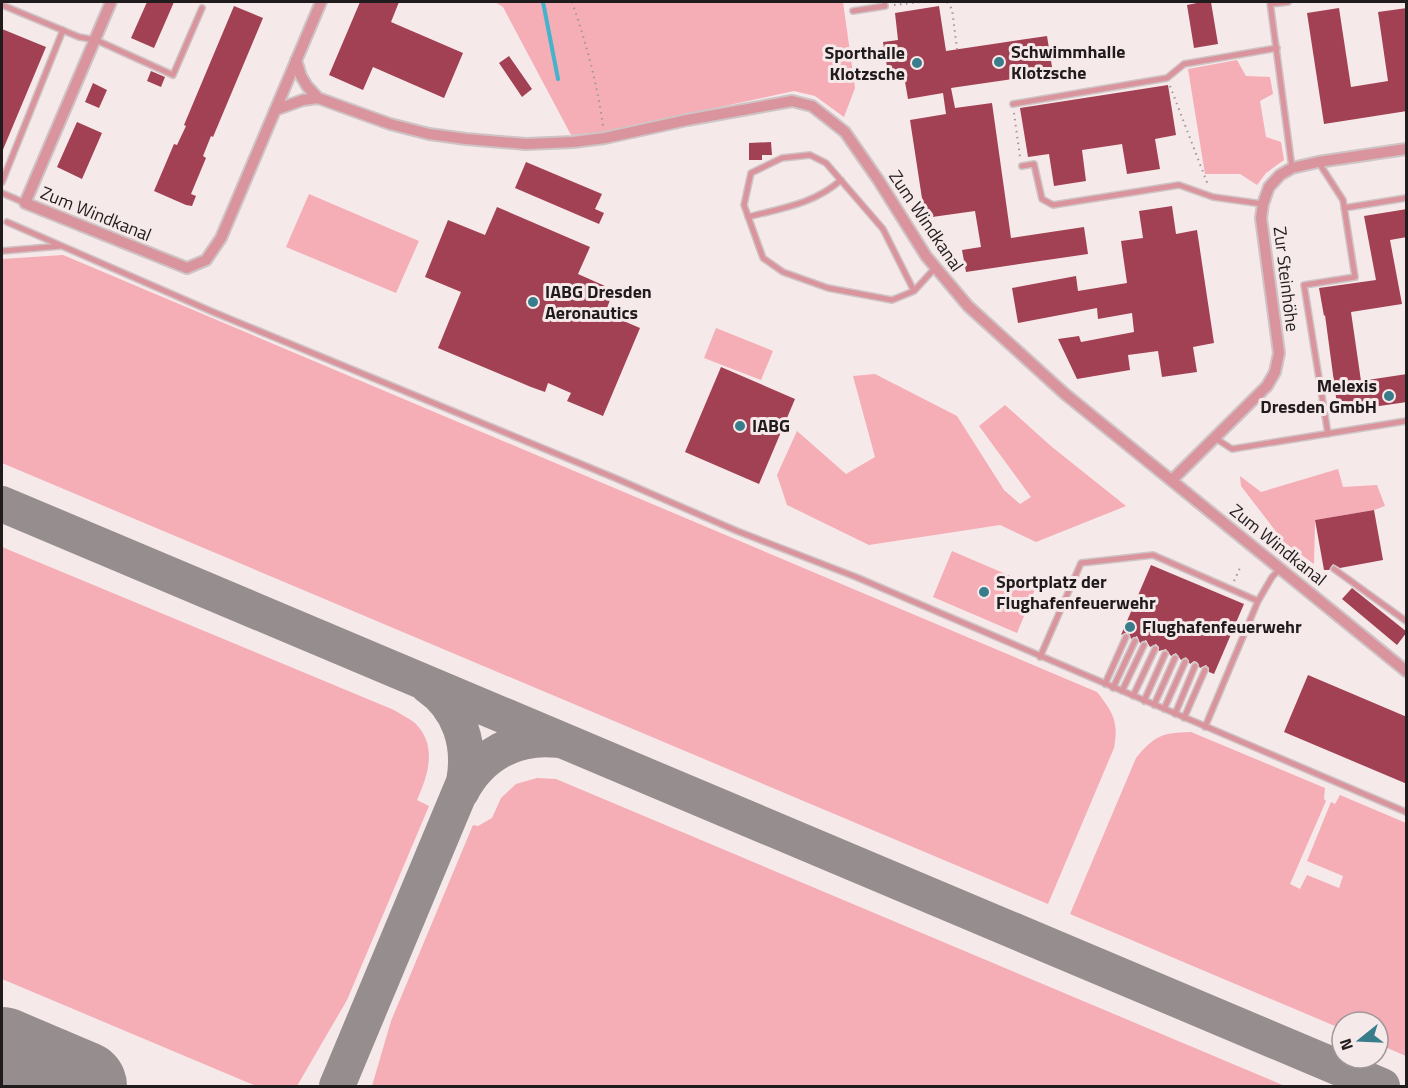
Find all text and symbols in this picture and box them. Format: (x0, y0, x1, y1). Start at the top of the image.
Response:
place label: Schwimmhalle Klotzsche (1011, 38, 1126, 86)
place label: Sporthalle Klotzsche (825, 39, 905, 87)
marker: Schwimmhalle Klotzsche (992, 55, 1006, 69)
marker: Sporthalle Klotzsche (910, 56, 924, 70)
street label: Zum Windkanal (882, 164, 970, 277)
street label: Zum Windkanal (37, 179, 156, 248)
street label: Zur Steinhöhe (1267, 225, 1306, 333)
place label: IABG Dresden Aeronautics (545, 278, 652, 326)
marker: IABG Dresden Aeronautics (526, 295, 540, 309)
place label: Melexis Dresden GmbH (1260, 372, 1377, 420)
marker: Melexis Dresden GmbH (1382, 389, 1396, 403)
place label: IABG (752, 412, 790, 439)
marker: IABG (733, 419, 747, 433)
street label: Zum Windkanal (1224, 497, 1332, 592)
place label: Sportplatz der Flughafenfeuerwehr (996, 568, 1156, 616)
marker: Sportplatz der Flughafenfeuerwehr (977, 585, 991, 599)
place label: Flughafenfeuerwehr (1142, 613, 1302, 640)
marker: Flughafenfeuerwehr (1123, 620, 1137, 634)
north arrow (1330, 1010, 1390, 1070)
text: N (1333, 1036, 1359, 1054)

